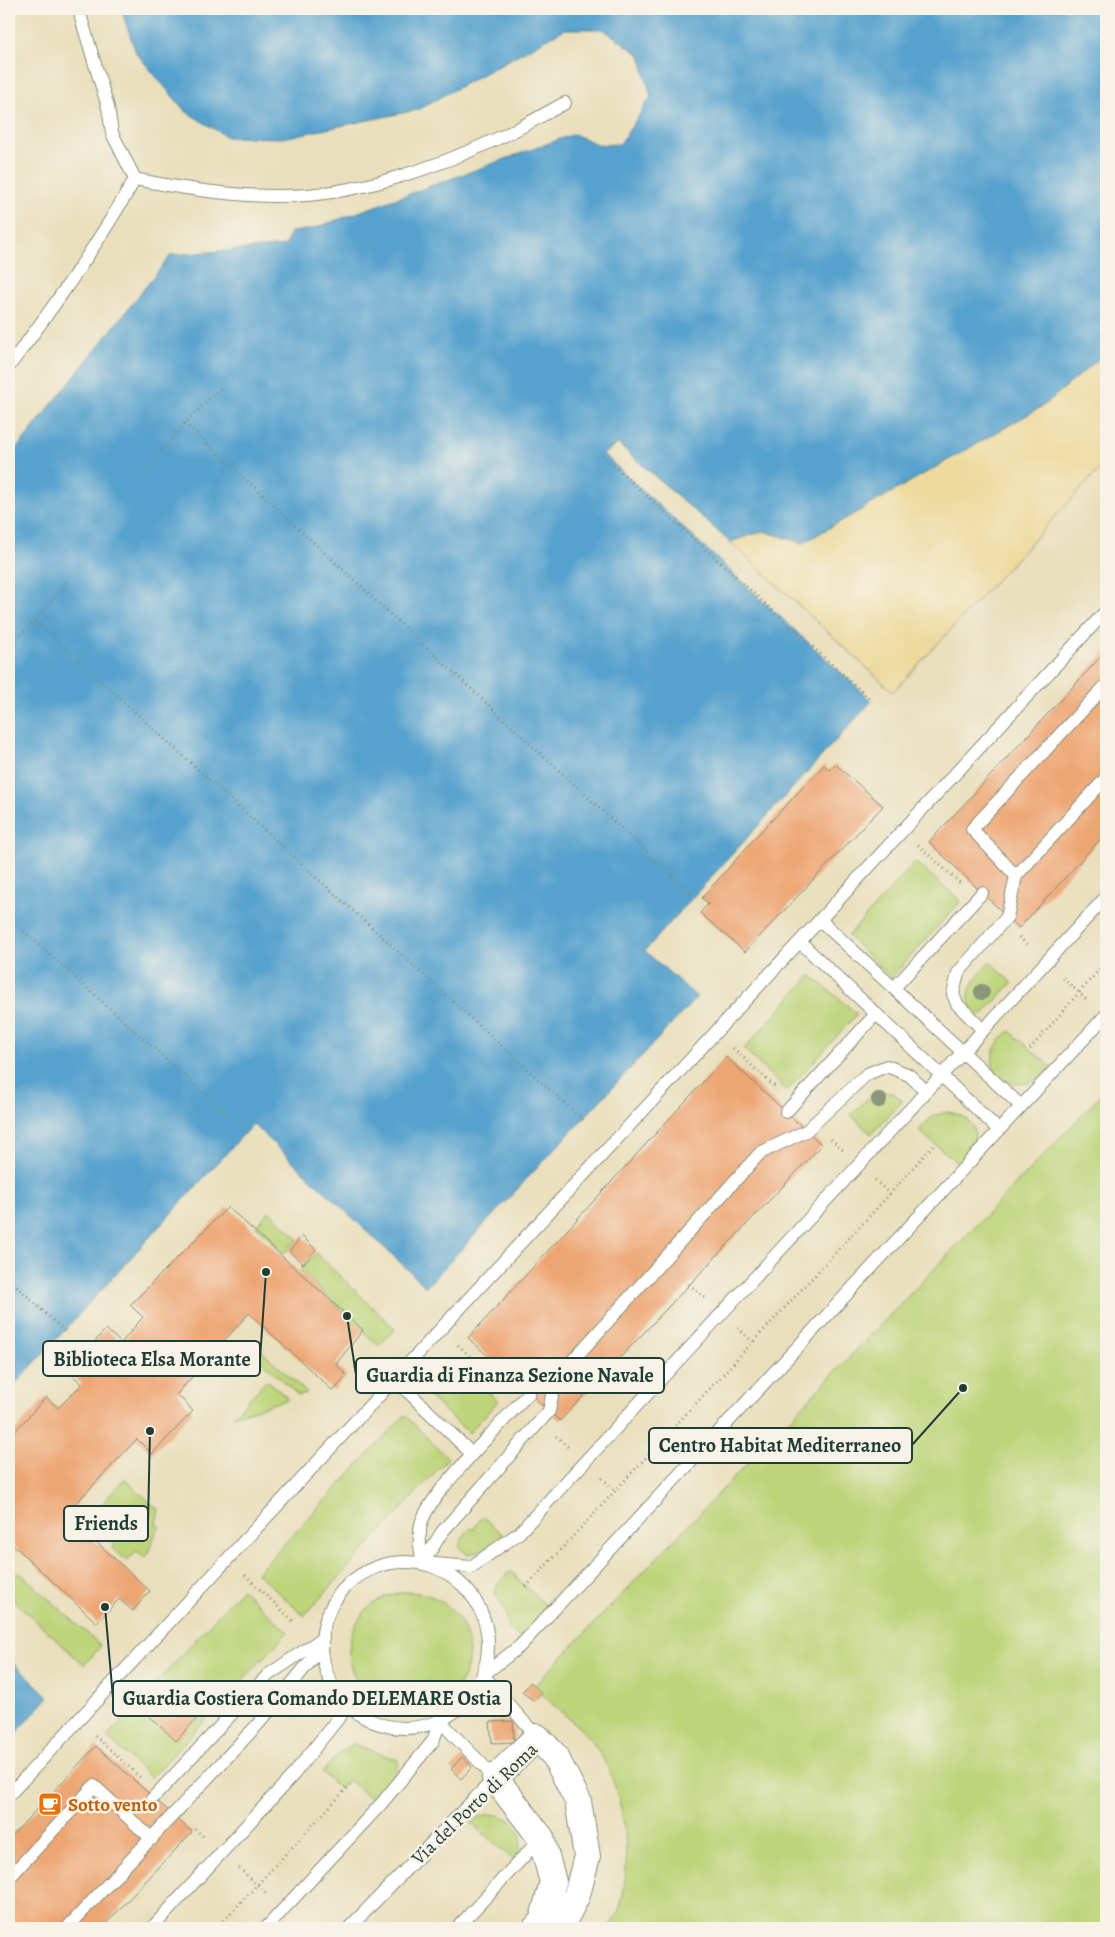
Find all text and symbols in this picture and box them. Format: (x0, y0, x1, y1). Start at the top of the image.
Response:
callout: Biblioteca Elsa Morante (43, 1341, 260, 1376)
text: Biblioteca Elsa Morante (53, 1346, 251, 1373)
callout: Guardia di Finanza Sezione Navale (356, 1358, 664, 1393)
text: Guardia di Finanza Sezione Navale (366, 1362, 654, 1389)
callout: Centro Habitat Mediterraneo (649, 1428, 912, 1463)
text: Centro Habitat Mediterraneo (659, 1432, 901, 1459)
callout: Friends (64, 1506, 148, 1541)
text: Friends (74, 1510, 138, 1537)
callout: Guardia Costiera Comando DELEMARE Ostia (113, 1681, 511, 1716)
text: Guardia Costiera Comando DELEMARE Ostia (123, 1685, 502, 1712)
street label: Via del Porto di Roma (405, 1737, 544, 1872)
cafe icon: Sotto vento (37, 1791, 63, 1817)
place label: Sotto vento (68, 1792, 158, 1818)

